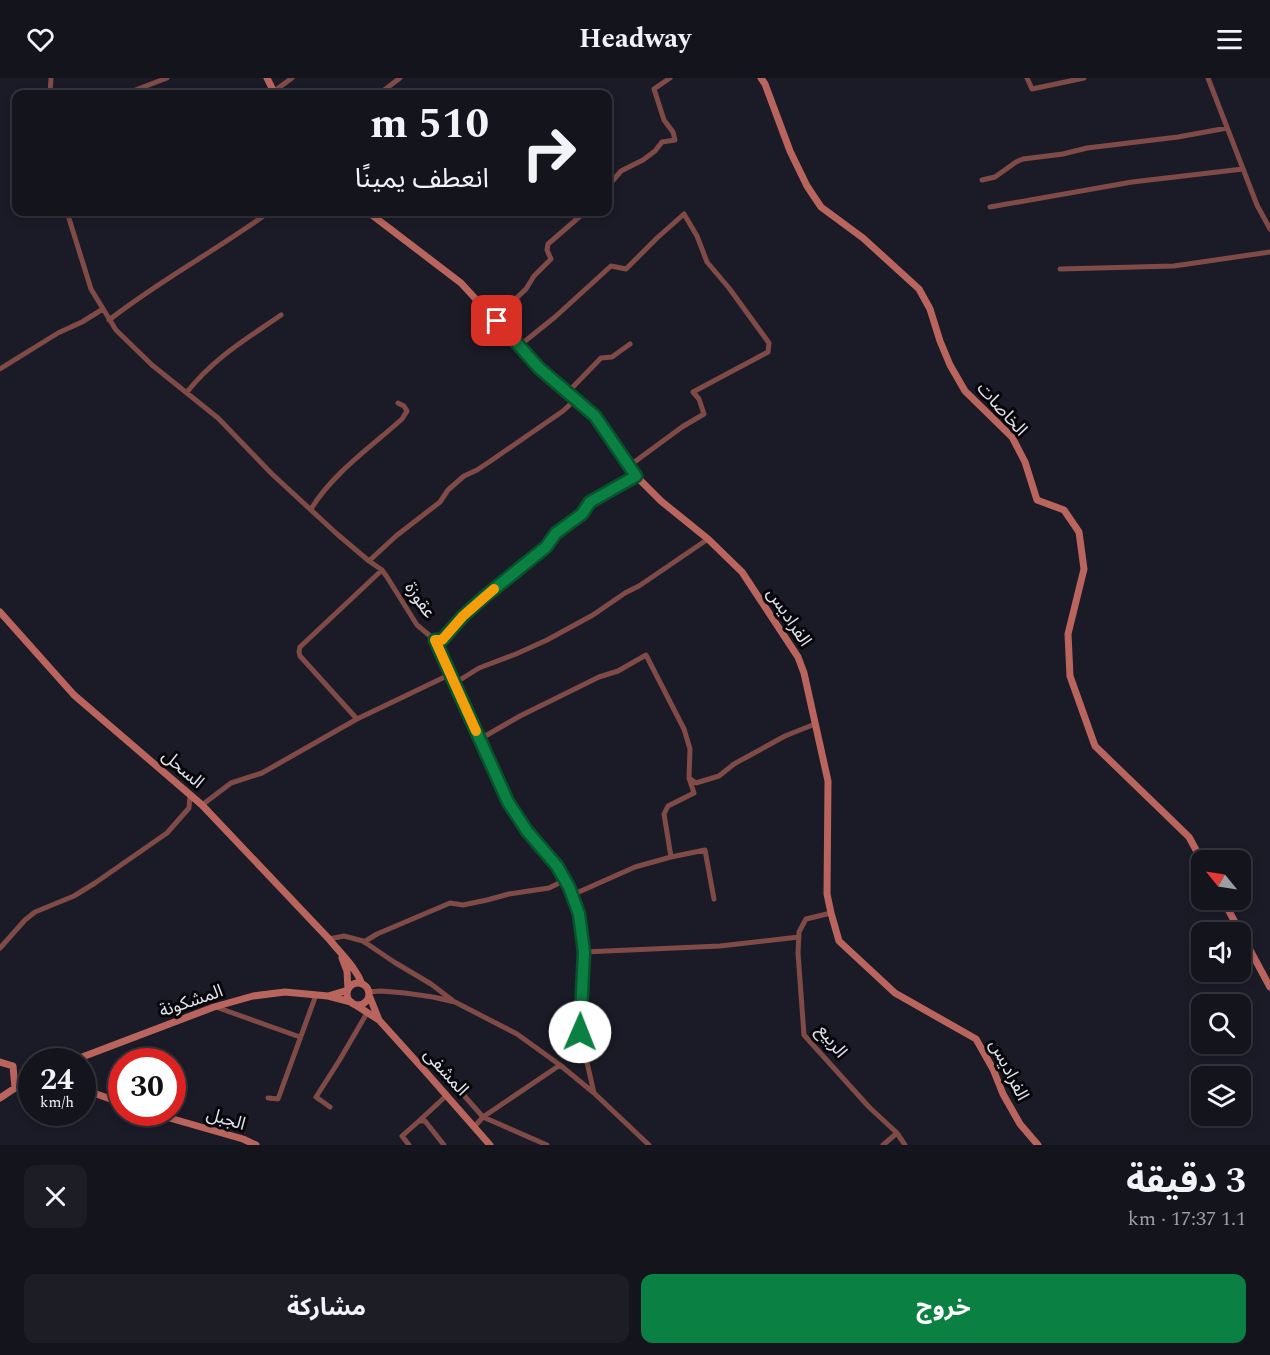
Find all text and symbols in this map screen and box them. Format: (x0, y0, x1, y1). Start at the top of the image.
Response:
text: Headway (579, 18, 691, 60)
icon: heart (24, 23, 57, 56)
icon: menu (1213, 23, 1246, 56)
text: 510 m (370, 93, 489, 156)
icon: right (510, 114, 588, 192)
text: انعطف يمينًا (355, 158, 489, 200)
pin (471, 295, 522, 346)
icon: arrive (480, 304, 513, 337)
street label: الخاصات (970, 376, 1034, 442)
street label: عقوزة (398, 576, 442, 624)
street label: الفراديس (760, 582, 818, 652)
street label: السحل (156, 743, 210, 795)
north arrow (1191, 850, 1251, 910)
map controls (1191, 850, 1251, 1126)
button: sound (1191, 922, 1251, 982)
street label: المشكونة (155, 978, 227, 1024)
button: search (1191, 994, 1251, 1054)
position arrow (548, 1000, 612, 1064)
street label: الربيع (810, 1018, 854, 1064)
street label: الفراديس (982, 1035, 1036, 1105)
street label: المشفى (417, 1042, 475, 1102)
speed limit sign: 30 (108, 1048, 186, 1126)
text: 24 (40, 1057, 74, 1103)
button: layers (1191, 1066, 1251, 1126)
text: km/h (40, 1091, 74, 1114)
street label: الجبل (203, 1100, 249, 1138)
text: 3 دقيقة (1126, 1154, 1246, 1209)
button: close (24, 1165, 87, 1228)
text: 1.1 km · 17:37 (1128, 1204, 1246, 1234)
button: مشاركة (24, 1274, 629, 1343)
button: خروج (641, 1274, 1246, 1343)

